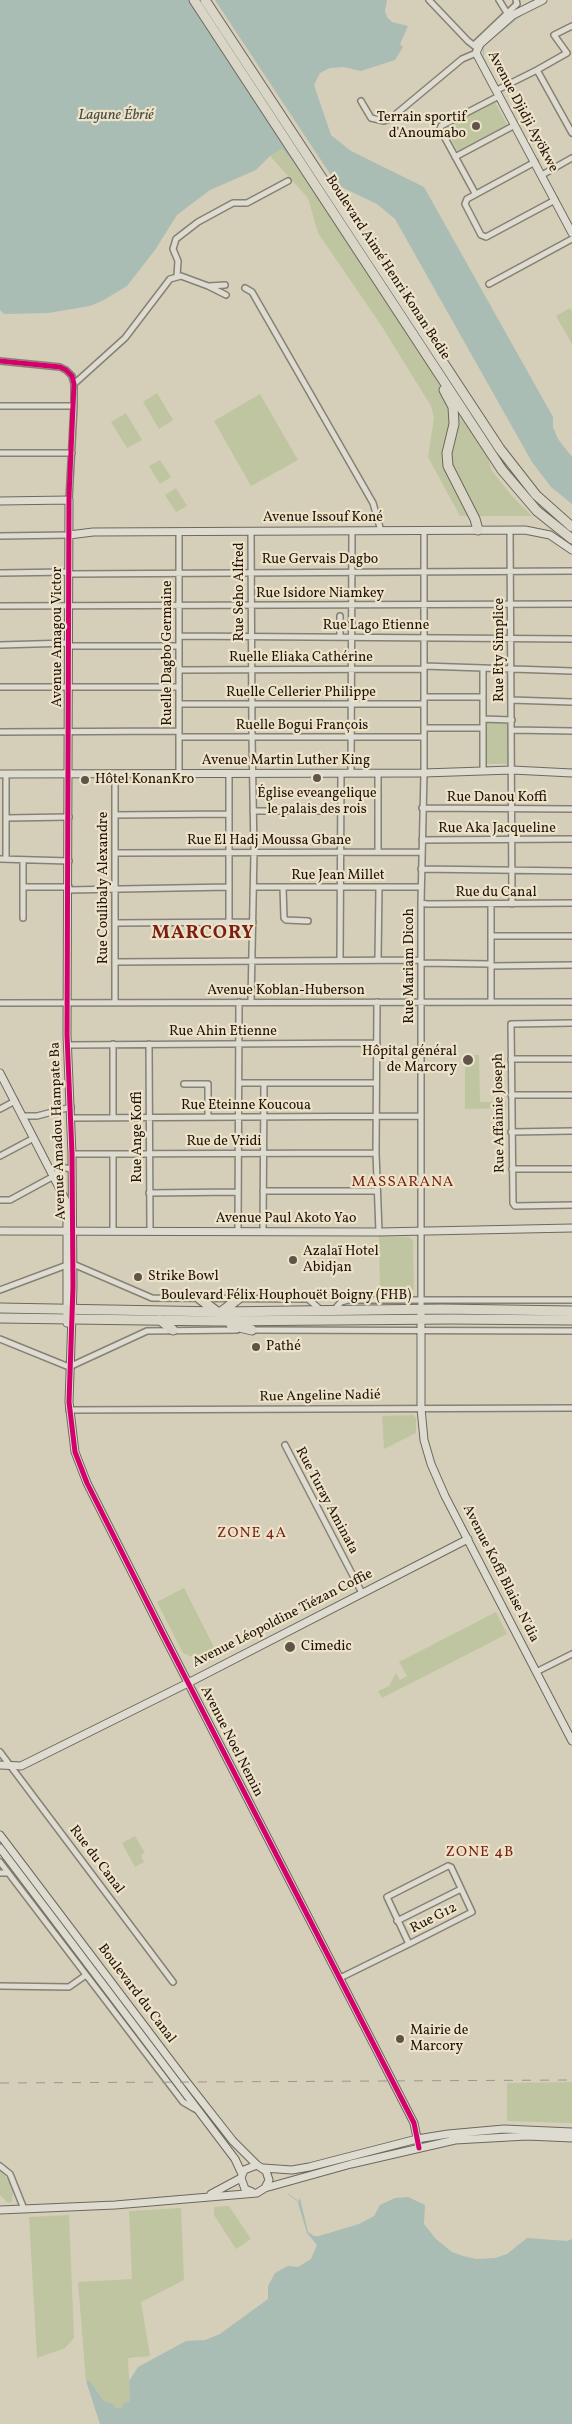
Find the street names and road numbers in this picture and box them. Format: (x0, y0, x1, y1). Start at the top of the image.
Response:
street label: Avenue Djidji Ayökwe (483, 49, 561, 175)
street label: Boulevard Aimé Henri Konan Bedie (321, 172, 453, 364)
street label: Avenue Issouf Koné (263, 510, 383, 526)
street label: Rue Seho Alfred (232, 542, 248, 642)
street label: Rue Gervais Dagbo (262, 552, 378, 568)
street label: Avenue Amagou Victor (50, 567, 66, 707)
street label: Ruelle Dagbo Germaine (160, 580, 176, 726)
street label: Rue Isidore Niamkey (256, 586, 384, 602)
street label: Rue Ety Simplice (492, 598, 508, 702)
street label: Rue Lago Etienne (323, 618, 429, 634)
street label: Ruelle Eliaka Cathérine (229, 650, 373, 666)
street label: Ruelle Cellerier Philippe (226, 685, 376, 701)
street label: Ruelle Bogui François (236, 718, 368, 734)
street label: Avenue Martin Luther King (202, 753, 370, 769)
street label: Rue Danou Koffi (447, 790, 547, 806)
street label: Rue Coulibaly Alexandre (96, 812, 112, 964)
street label: Rue Aka Jacqueline (438, 821, 556, 837)
street label: Rue El Hadj Moussa Gbane (187, 833, 351, 849)
street label: Rue Jean Millet (291, 868, 385, 884)
street label: Rue du Canal (455, 885, 537, 901)
street label: Rue Mariam Dicoh (402, 908, 418, 1024)
street label: Avenue Koblan-Huberson (207, 983, 365, 999)
street label: Rue Ahin Etienne (169, 1024, 277, 1040)
street label: Avenue Amadou Hampate Ba (47, 1042, 71, 1220)
street label: Rue Affainie Joseph (491, 1053, 509, 1173)
street label: Rue Ange Koffi (130, 1091, 146, 1183)
street label: Rue Eteinne Koucoua (181, 1098, 311, 1114)
street label: Rue de Vridi (186, 1134, 262, 1150)
street label: Avenue Paul Akoto Yao (216, 1211, 356, 1227)
street label: Boulevard Félix Houphouët Boigny (FHB) (161, 1288, 411, 1304)
street label: Rue Angeline Nadié (259, 1388, 381, 1406)
street label: Rue Turay Aminata (291, 1445, 361, 1557)
street label: Avenue Koffi Blaise N'dia (458, 1502, 542, 1646)
street label: Avenue Léopoldine Tiézan Coffie (190, 1566, 376, 1672)
street label: Avenue Noel Nemin (196, 1684, 266, 1800)
street label: Rue du Canal (65, 1823, 127, 1897)
street label: Rue G12 (408, 1900, 460, 1938)
street label: Boulevard du Canal (93, 1941, 179, 2047)

